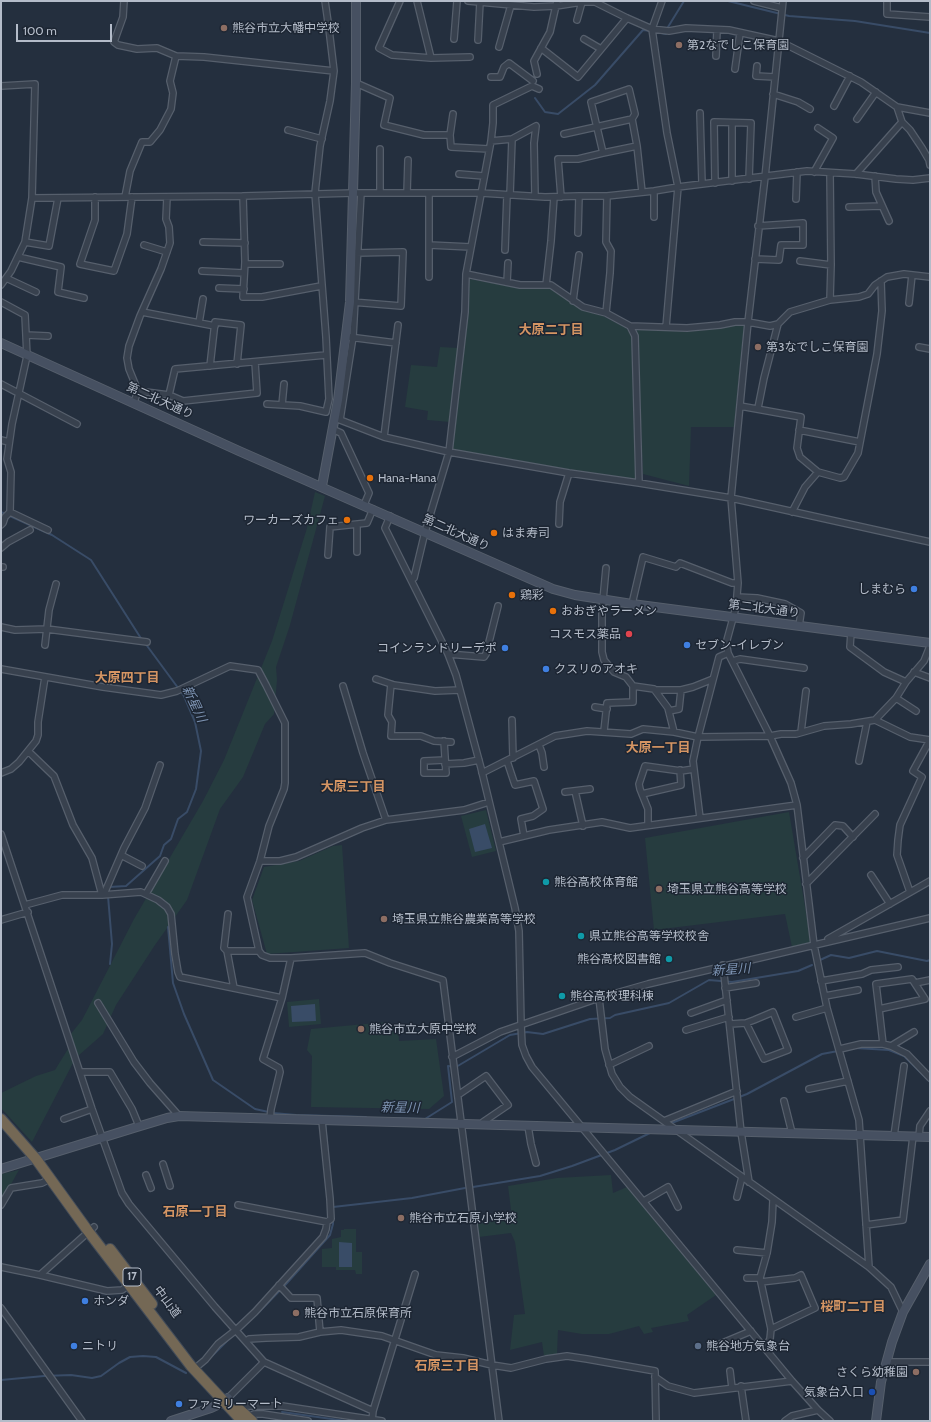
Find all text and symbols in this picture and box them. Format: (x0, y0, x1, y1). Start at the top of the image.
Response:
scale bar (18, 16, 114, 42)
place label: 熊谷市立大幡中学校 (232, 21, 340, 35)
text: 100 m (23, 23, 57, 38)
marker: 熊谷市立大幡中学校 (219, 23, 229, 33)
place label: 第2なでしこ保育園 (687, 38, 789, 52)
marker: 第2なでしこ保育園 (674, 40, 684, 50)
district label: 大原二丁目 (519, 322, 583, 338)
place label: 第3なでしこ保育園 (766, 340, 868, 354)
marker: 第3なでしこ保育園 (753, 342, 763, 352)
street label: 第二北大通り (124, 380, 196, 422)
place label: Hana-Hana (378, 471, 436, 485)
marker: Hana-Hana (365, 473, 375, 483)
street label: 第二北大通り (420, 512, 492, 554)
place label: ワーカーズカフェ (243, 513, 339, 527)
marker: ワーカーズカフェ (342, 515, 352, 525)
place label: はま寿司 (502, 526, 550, 540)
marker: はま寿司 (489, 528, 499, 538)
place label: しまむら (858, 582, 906, 596)
marker: しまむら (909, 584, 919, 594)
place label: 鶏彩 (520, 588, 544, 602)
marker: 鶏彩 (507, 590, 517, 600)
street label: 第二北大通り (727, 597, 801, 621)
place label: おおぎやラーメン (561, 604, 657, 618)
marker: おおぎやラーメン (548, 606, 558, 616)
place label: コスモス薬品 (549, 627, 621, 641)
marker: コスモス薬品 (624, 629, 634, 639)
place label: セブン-イレブン (695, 638, 784, 652)
marker: セブン-イレブン (682, 640, 692, 650)
place label: コインランドリーデポ (377, 641, 497, 655)
marker: コインランドリーデポ (500, 643, 510, 653)
place label: クスリのアオキ (554, 662, 638, 676)
marker: クスリのアオキ (541, 664, 551, 674)
district label: 大原四丁目 (95, 670, 159, 686)
water label: 新星川 (179, 683, 209, 725)
district label: 大原一丁目 (626, 740, 690, 756)
district label: 大原三丁目 (321, 779, 385, 795)
place label: 熊谷高校体育館 (554, 875, 638, 889)
marker: 熊谷高校体育館 (541, 877, 551, 887)
place label: 埼玉県立熊谷高等学校 (667, 882, 787, 896)
marker: 埼玉県立熊谷高等学校 (654, 884, 664, 894)
place label: 埼玉県立熊谷農業高等学校 (392, 912, 536, 926)
marker: 埼玉県立熊谷農業高等学校 (379, 914, 389, 924)
place label: 県立熊谷高等学校校舎 (589, 929, 709, 943)
marker: 県立熊谷高等学校校舎 (576, 931, 586, 941)
place label: 熊谷高校図書館 (577, 952, 661, 966)
marker: 熊谷高校図書館 (664, 954, 674, 964)
water label: 新星川 (711, 961, 751, 979)
place label: 熊谷高校理科棟 (570, 989, 654, 1003)
marker: 熊谷高校理科棟 (557, 991, 567, 1001)
place label: 熊谷市立大原中学校 (369, 1022, 477, 1036)
marker: 熊谷市立大原中学校 (356, 1024, 366, 1034)
water label: 新星川 (380, 1100, 420, 1116)
district label: 石原一丁目 (163, 1204, 227, 1220)
place label: 熊谷市立石原小学校 (409, 1211, 517, 1225)
marker: 熊谷市立石原小学校 (396, 1213, 406, 1223)
road number: 17 (123, 1268, 141, 1286)
street label: 中山道 (150, 1283, 184, 1321)
place label: ホンダ (93, 1294, 129, 1308)
marker: ホンダ (80, 1296, 90, 1306)
district label: 桜町二丁目 (821, 1299, 885, 1315)
place label: 熊谷市立石原保育所 (304, 1306, 412, 1320)
marker: 熊谷市立石原保育所 (291, 1308, 301, 1318)
place label: ニトリ (82, 1339, 118, 1353)
place label: 熊谷地方気象台 (706, 1339, 790, 1353)
marker: ニトリ (69, 1341, 79, 1351)
marker: 熊谷地方気象台 (693, 1341, 703, 1351)
district label: 石原三丁目 (415, 1358, 479, 1374)
place label: さくら幼稚園 (836, 1365, 908, 1379)
marker: さくら幼稚園 (911, 1367, 921, 1377)
place label: 気象台入口 (804, 1385, 864, 1399)
marker: 気象台入口 (867, 1387, 877, 1397)
place label: ファミリーマート (187, 1397, 283, 1411)
marker: ファミリーマート (174, 1399, 184, 1409)

